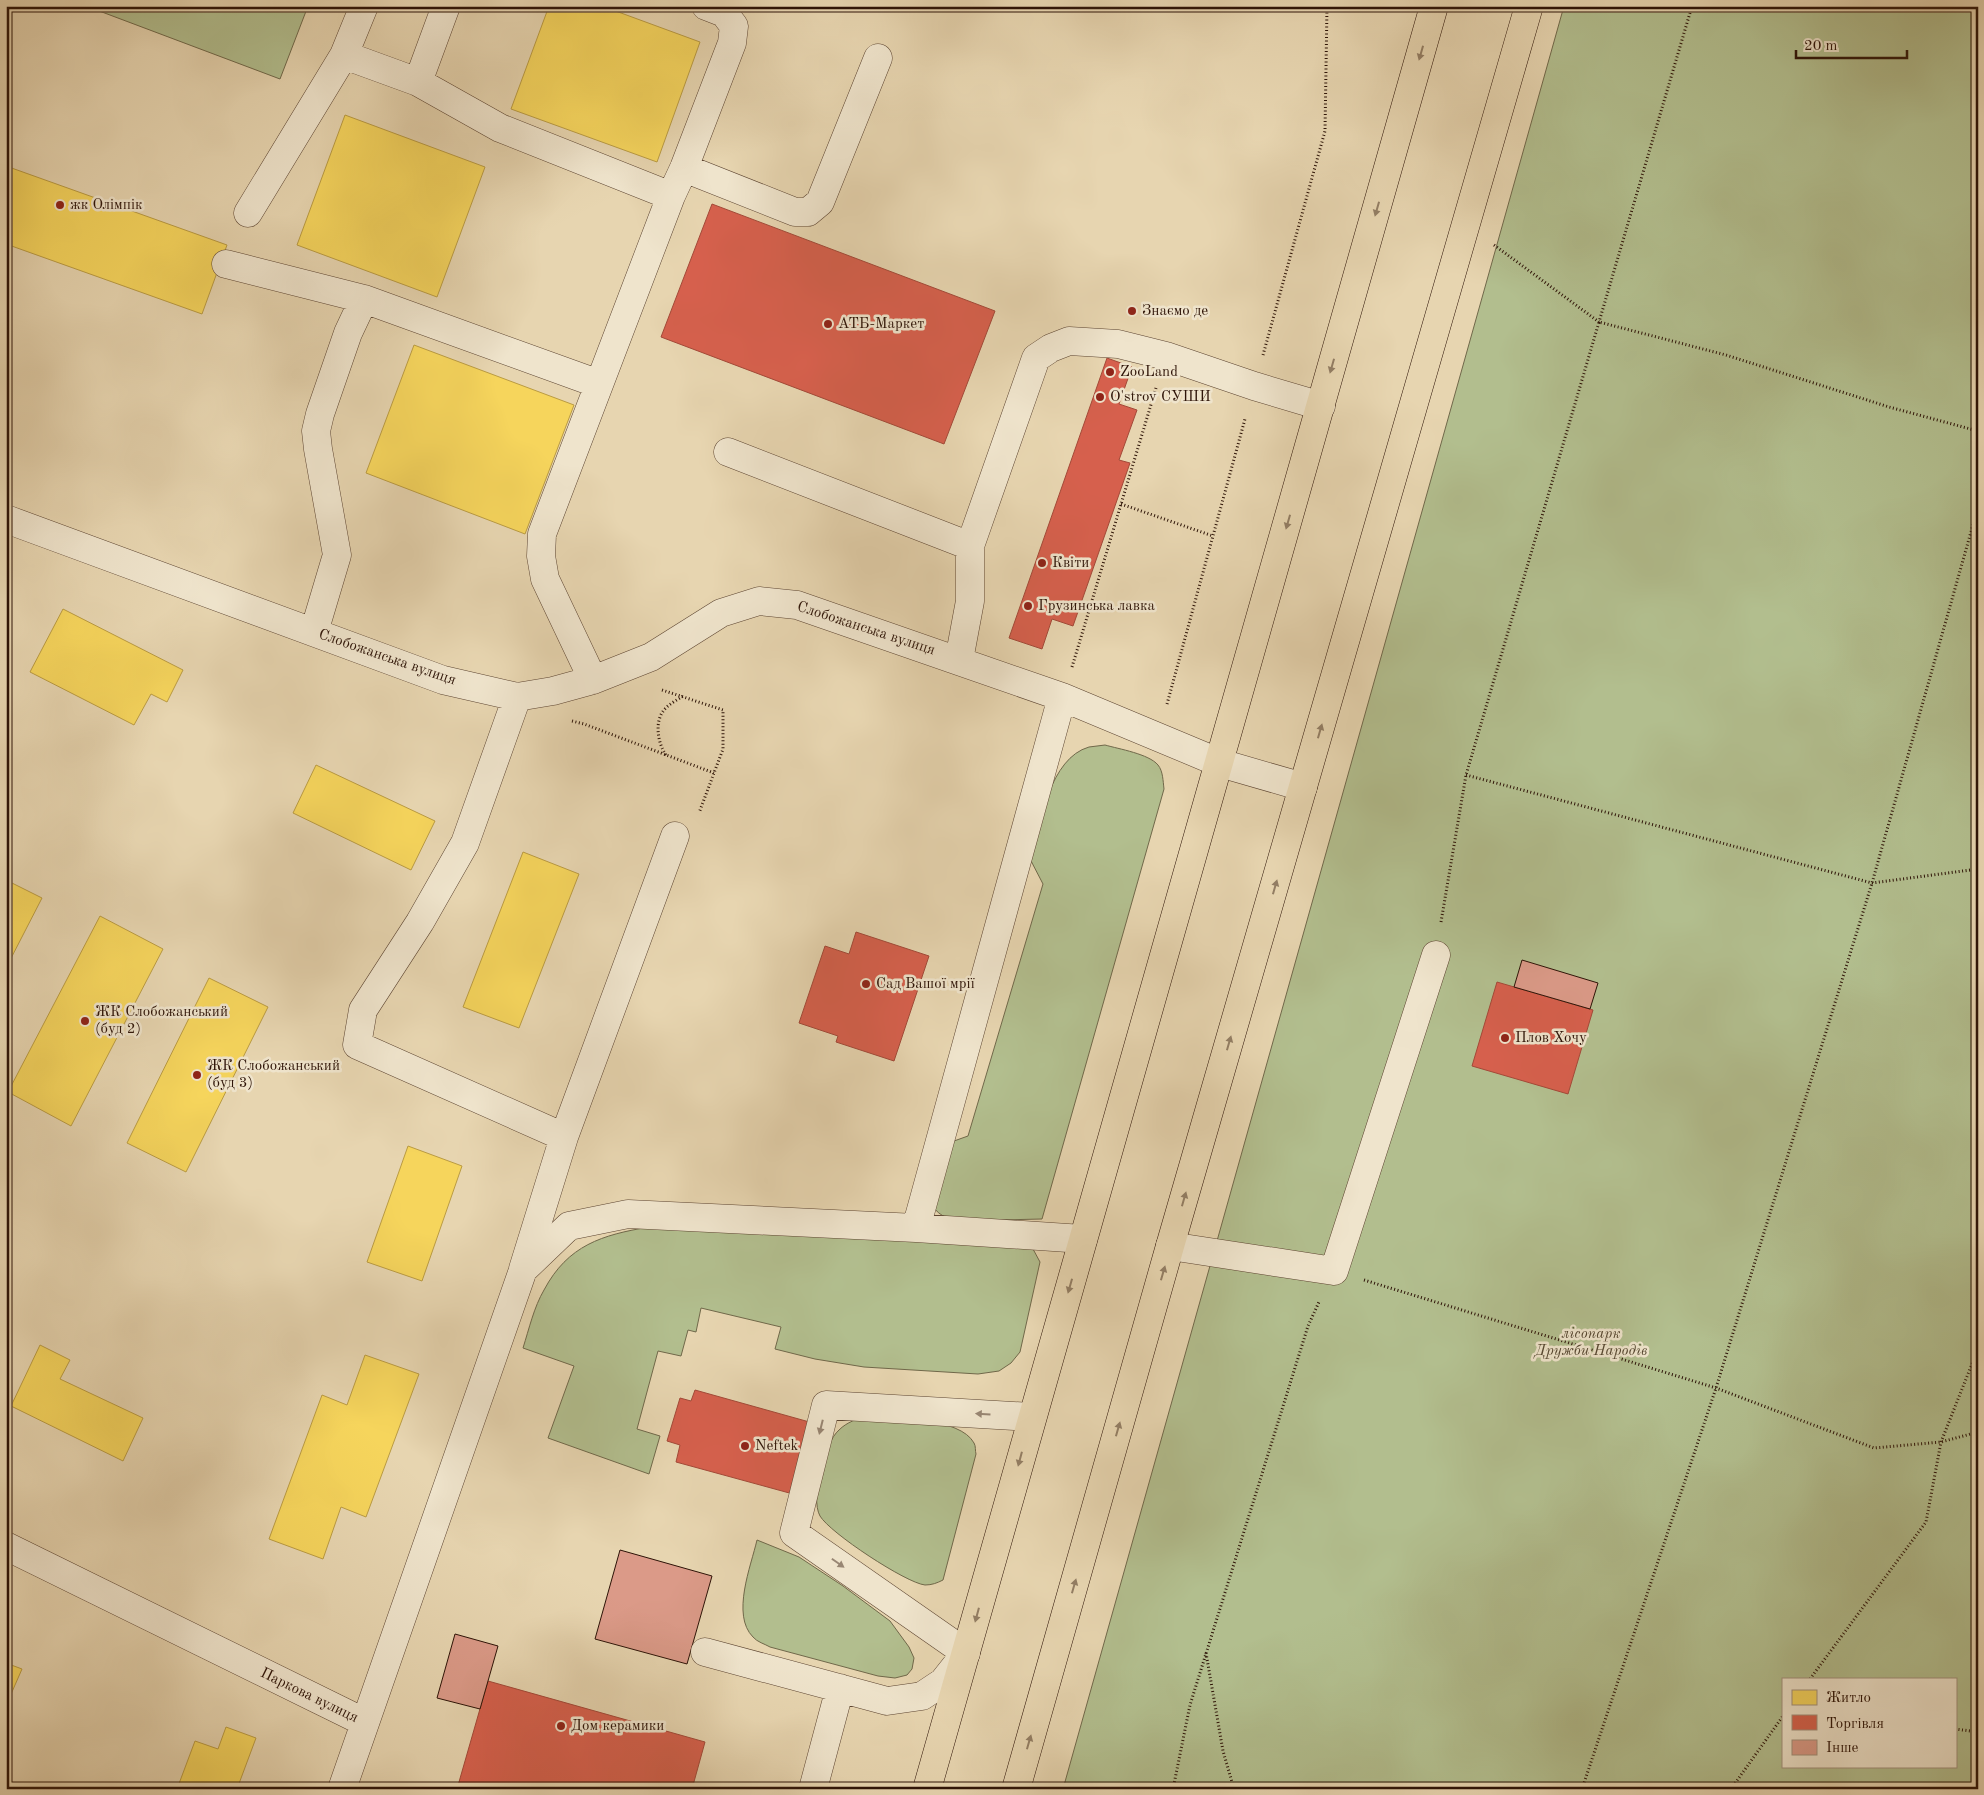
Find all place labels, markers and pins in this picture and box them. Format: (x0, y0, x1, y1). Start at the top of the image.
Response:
place label: жк Олімпік (70, 198, 143, 213)
marker: жк Олімпік (54, 199, 66, 211)
place label: Знаємо де (1142, 304, 1208, 319)
marker: Знаємо де (1126, 305, 1138, 317)
place label: АТБ-Маркет (838, 317, 924, 332)
marker: АТБ-Маркет (822, 318, 834, 330)
place label: ZooLand (1120, 365, 1178, 380)
marker: ZooLand (1104, 366, 1116, 378)
place label: O'strov СУШИ (1110, 390, 1211, 405)
marker: O'strov СУШИ (1094, 391, 1106, 403)
place label: Квіти (1052, 556, 1089, 571)
marker: Квіти (1036, 557, 1048, 569)
place label: Грузинська лавка (1038, 599, 1156, 614)
marker: Грузинська лавка (1022, 600, 1034, 612)
place label: Сад Вашої мрії (876, 977, 976, 992)
marker: Сад Вашої мрії (860, 978, 872, 990)
place label: ЖК Слобожанський (буд 2) (95, 1005, 228, 1037)
marker: ЖК Слобожанський (буд 2) (79, 1015, 91, 1027)
place label: Плов Хочу (1515, 1031, 1587, 1046)
marker: Плов Хочу (1499, 1032, 1511, 1044)
place label: ЖК Слобожанський (буд 3) (207, 1059, 340, 1091)
marker: ЖК Слобожанський (буд 3) (191, 1069, 203, 1081)
place label: Neftek (755, 1439, 799, 1454)
marker: Neftek (739, 1440, 751, 1452)
place label: Дом керамики (571, 1719, 664, 1734)
marker: Дом керамики (555, 1720, 567, 1732)

